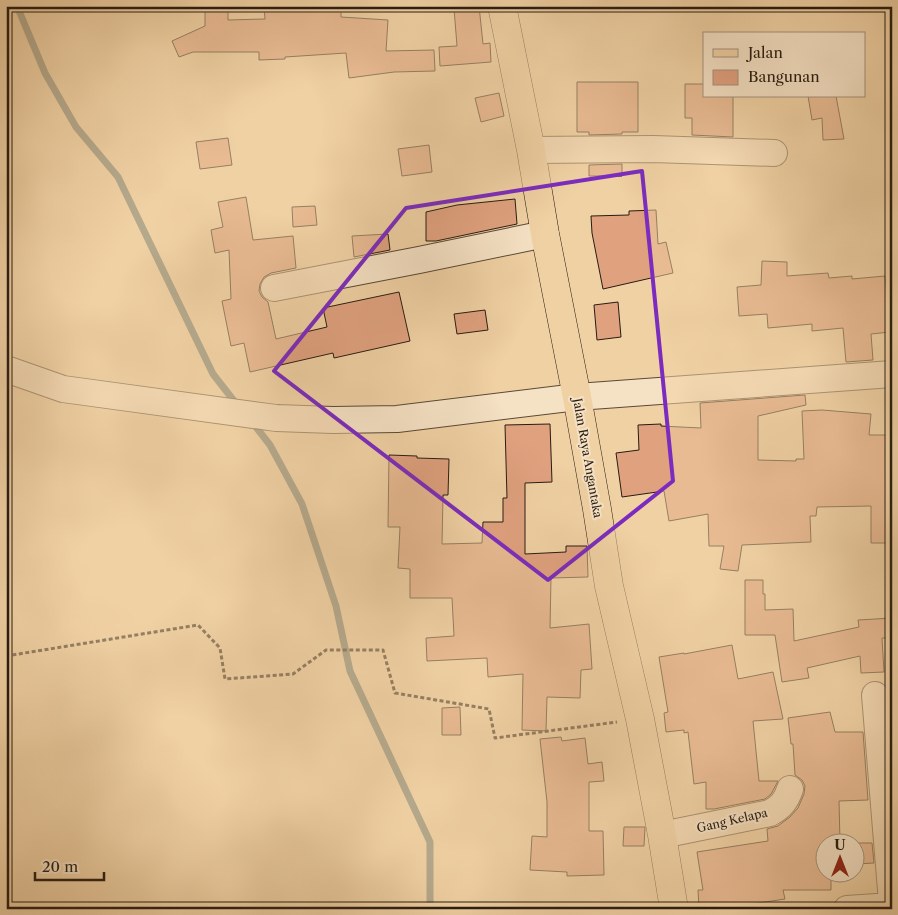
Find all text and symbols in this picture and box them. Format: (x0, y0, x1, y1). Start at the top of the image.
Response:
legend (703, 32, 866, 98)
text: Jalan (746, 43, 783, 62)
text: Bangunan (748, 67, 820, 86)
street label: Jalan Raya Angantaka (570, 395, 606, 520)
street label: Gang Kelapa (695, 804, 770, 835)
north arrow (816, 832, 866, 882)
text: U (834, 836, 846, 854)
scale bar (35, 850, 104, 882)
text: 20 m (42, 857, 78, 876)

